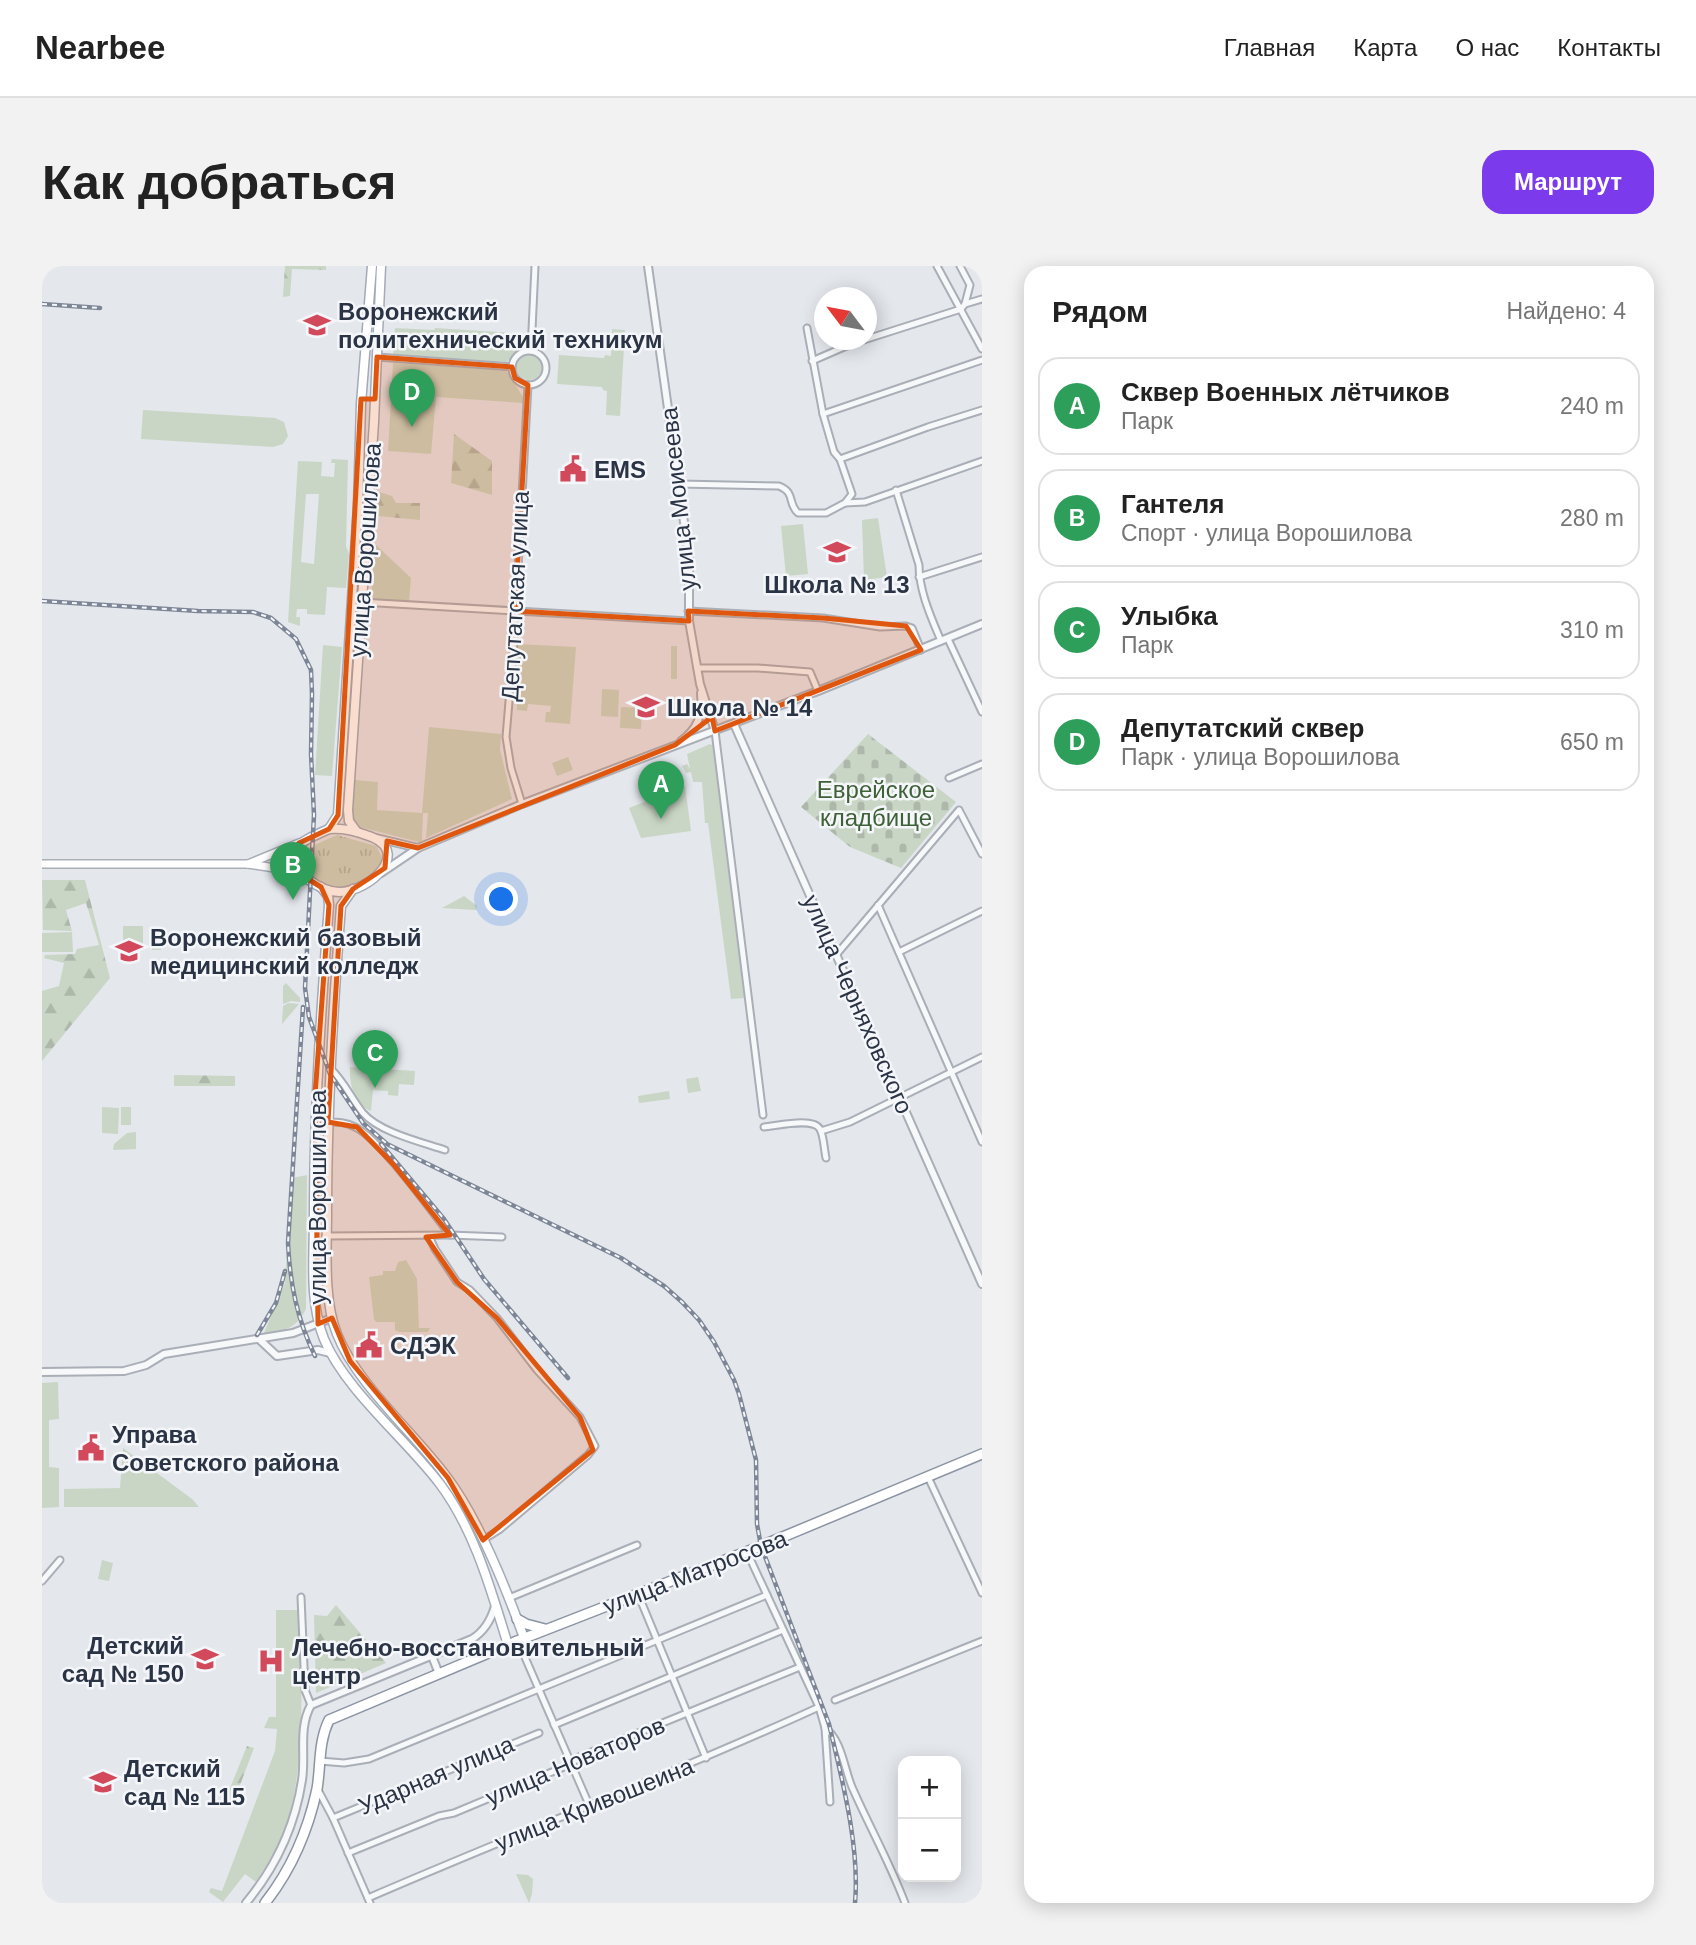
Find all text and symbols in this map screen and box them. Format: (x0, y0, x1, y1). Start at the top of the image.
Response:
text: Nearbee (35, 29, 165, 66)
text: Главная (1224, 34, 1315, 61)
text: Карта (1353, 34, 1417, 61)
text: О нас (1455, 34, 1519, 61)
text: Контакты (1557, 34, 1661, 61)
button: Маршрут (1482, 150, 1654, 214)
text: Как добраться (42, 155, 396, 209)
north arrow (814, 287, 877, 350)
text: Рядом (1052, 295, 1148, 328)
place label: Воронежский политехнический техникум (338, 298, 663, 353)
text: Найдено: 4 (1506, 298, 1626, 324)
school or university icon: Воронежский политехнический техникум (302, 310, 332, 340)
pin: D (389, 369, 435, 427)
text: Сквер Военных лётчиков (1121, 377, 1450, 407)
text: A (1069, 393, 1085, 419)
text: 240 m (1560, 393, 1624, 419)
street label: улица Моисеева (655, 405, 701, 592)
text: Парк (1121, 408, 1173, 434)
street label: улица Ворошилова (344, 441, 386, 658)
public building icon: EMS (558, 454, 588, 484)
place label: EMS (594, 456, 646, 483)
street label: Депутатская улица (496, 489, 534, 702)
text: Гантеля (1121, 489, 1224, 519)
text: B (1069, 505, 1085, 531)
text: 280 m (1560, 505, 1624, 531)
text: Спорт · улица Ворошилова (1121, 520, 1412, 546)
school or university icon: Школа № 13 (822, 537, 852, 567)
place label: Школа № 13 (764, 571, 910, 598)
text: Улыбка (1121, 601, 1218, 631)
text: C (1069, 617, 1085, 643)
text: 310 m (1560, 617, 1624, 643)
text: Парк (1121, 632, 1173, 658)
school or university icon: Школа № 14 (631, 692, 661, 722)
place label: Школа № 14 (667, 694, 813, 721)
text: Депутатский сквер (1121, 713, 1364, 743)
text: D (1069, 729, 1085, 755)
text: 650 m (1560, 729, 1624, 755)
text: Парк · улица Ворошилова (1121, 744, 1399, 770)
pin: A (638, 761, 684, 819)
park label: Еврейское кладбище (817, 776, 935, 831)
pin: B (270, 842, 316, 900)
your location (484, 882, 518, 916)
street label: улица Черняховского (798, 890, 918, 1118)
place label: Воронежский базовый медицинский колледж (150, 924, 422, 979)
school or university icon: Воронежский базовый медицинский колледж (114, 936, 144, 966)
pin: C (352, 1030, 398, 1088)
street label: улица Ворошилова (304, 1089, 331, 1304)
public building icon: СДЭК (354, 1330, 384, 1360)
place label: СДЭК (390, 1332, 456, 1359)
place label: Управа Советского района (112, 1421, 340, 1476)
public building icon: Управа Советского района (76, 1433, 106, 1463)
street label: улица Матросова (599, 1524, 791, 1620)
place label: Детский сад № 150 (62, 1632, 184, 1687)
place label: Лечебно-восстановительный центр (292, 1634, 645, 1689)
school or university icon: Детский сад № 150 (190, 1644, 220, 1674)
hospital icon: Лечебно-восстановительный центр (256, 1646, 286, 1676)
street label: улица Новаторов (481, 1711, 669, 1811)
street label: Ударная улица (354, 1730, 518, 1820)
street label: улица Кривошеина (491, 1752, 698, 1856)
place label: Детский сад № 115 (124, 1755, 245, 1810)
map controls (898, 1756, 961, 1882)
button: + (898, 1756, 961, 1819)
school or university icon: Детский сад № 115 (88, 1767, 118, 1797)
button: − (898, 1819, 961, 1882)

